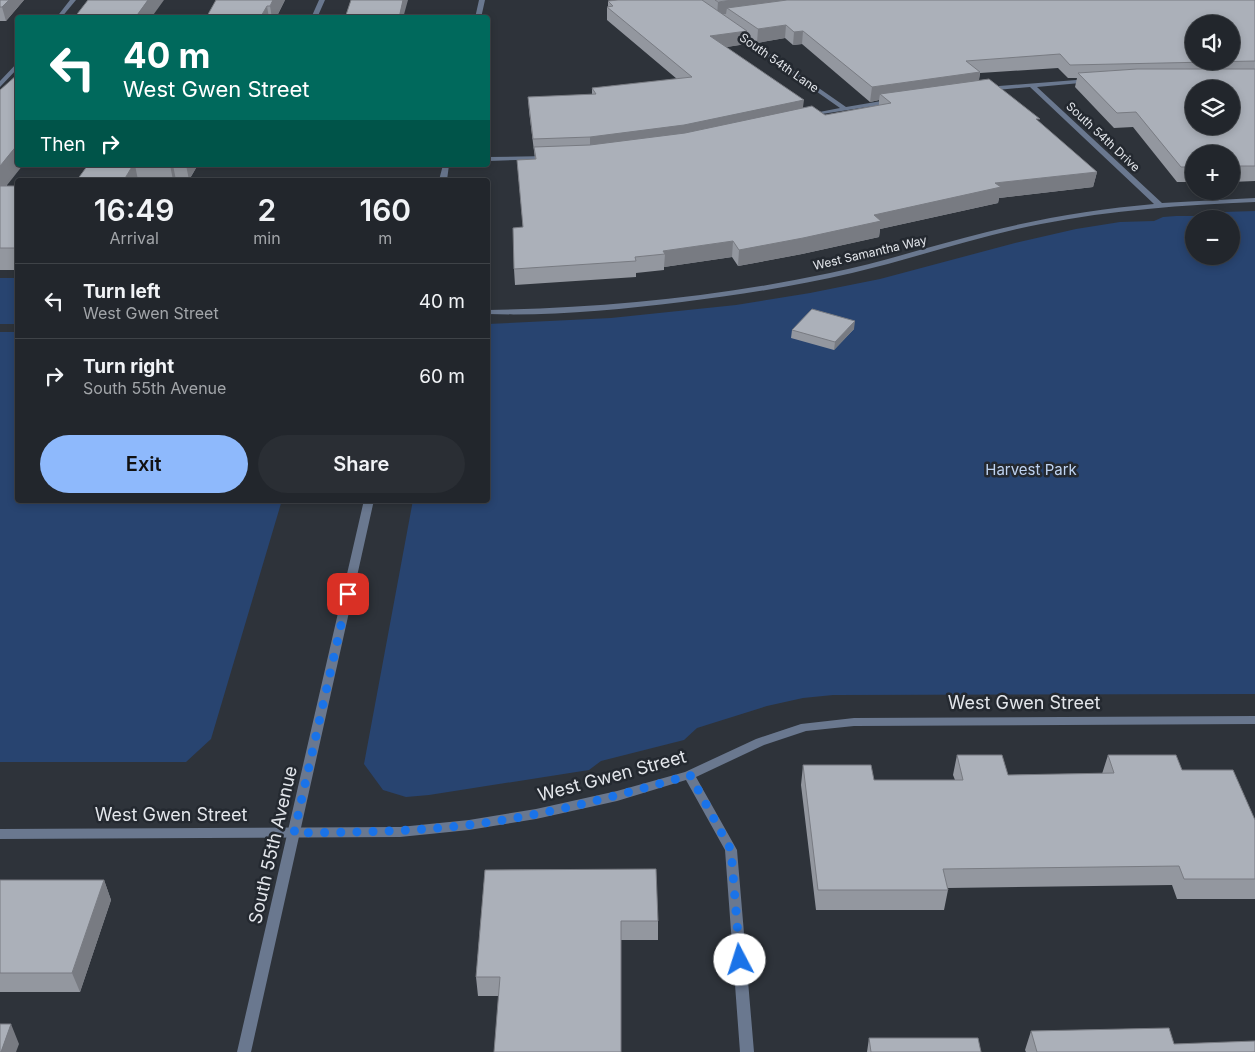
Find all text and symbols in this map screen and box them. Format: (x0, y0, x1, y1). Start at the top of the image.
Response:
map controls (1185, 15, 1240, 265)
button: sound (1185, 15, 1240, 70)
street label: South 54th Lane (737, 30, 822, 96)
text: 40 m (123, 34, 211, 76)
icon: left (40, 35, 105, 100)
text: West Gwen Street (123, 76, 310, 102)
button: layers (1185, 80, 1240, 135)
street label: South 54th Drive (1063, 99, 1143, 175)
icon: right (96, 130, 124, 158)
text: Then (40, 133, 86, 156)
button: + (1185, 145, 1240, 200)
text: 16:49 (94, 192, 174, 228)
text: 2 (258, 192, 276, 228)
text: 160 (359, 192, 411, 228)
button: − (1185, 210, 1240, 265)
text: Arrival (110, 228, 159, 248)
text: min (253, 228, 281, 248)
text: m (378, 228, 392, 248)
street label: West Samantha Way (812, 232, 928, 273)
text: Turn left (83, 280, 161, 303)
icon: left (40, 287, 68, 315)
text: 40 m (419, 290, 465, 313)
text: West Gwen Street (83, 303, 219, 323)
text: Turn right (83, 355, 174, 378)
icon: right (40, 362, 68, 390)
text: 60 m (419, 365, 465, 388)
text: South 55th Avenue (83, 378, 226, 398)
button: Exit (40, 435, 248, 493)
button: Share (258, 435, 465, 493)
park label: Harvest Park (985, 460, 1078, 479)
pin (327, 573, 369, 615)
icon: arrive (334, 580, 362, 608)
street label: West Gwen Street (948, 692, 1100, 713)
street label: West Gwen Street (535, 746, 688, 805)
street label: South 55th Avenue (244, 764, 301, 926)
street label: West Gwen Street (95, 804, 247, 825)
position arrow (713, 933, 765, 985)

